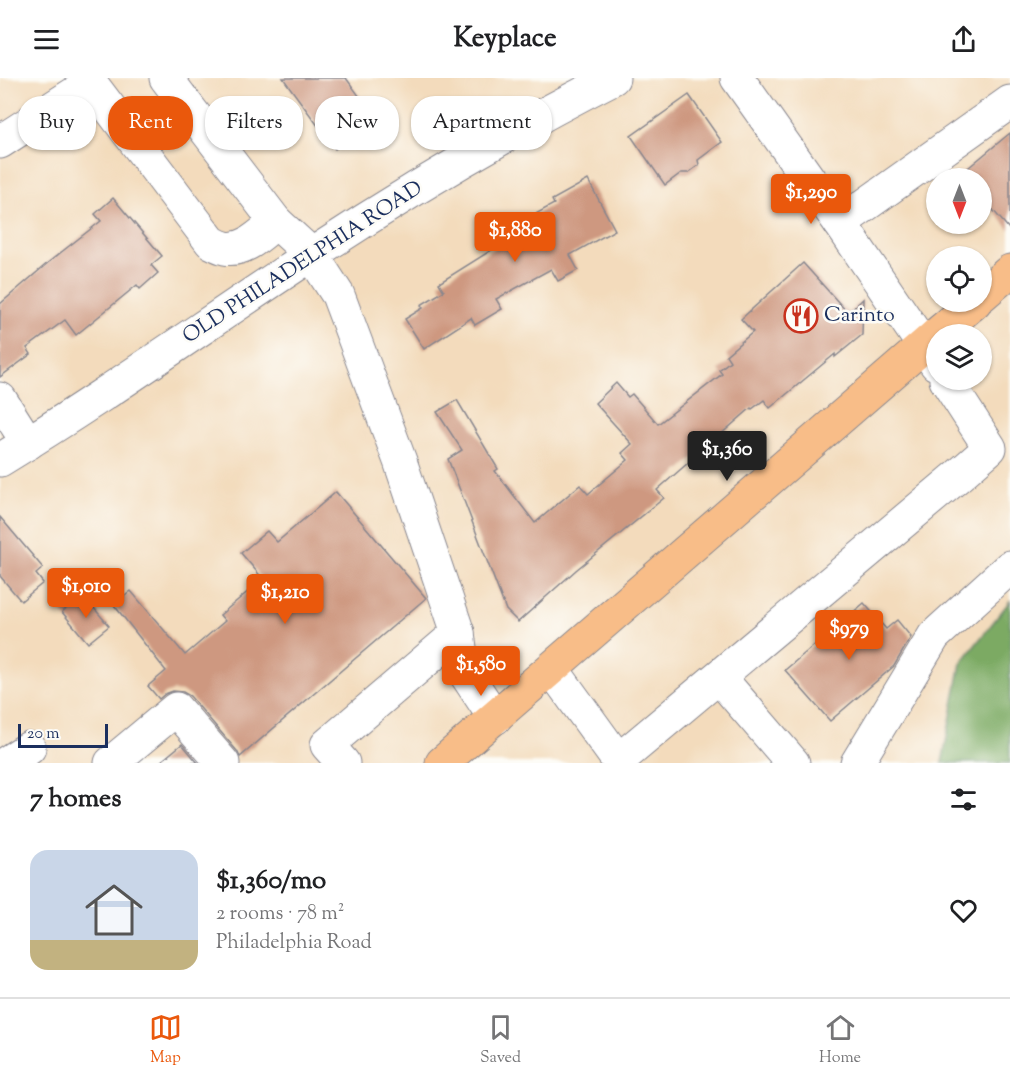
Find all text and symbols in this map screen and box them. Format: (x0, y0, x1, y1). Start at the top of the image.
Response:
text: Keyplace (453, 20, 557, 59)
icon: menu (30, 23, 63, 56)
icon: share (947, 23, 980, 56)
chip: Buy (18, 96, 96, 150)
chip: Rent (108, 96, 193, 150)
chip: Filters (205, 96, 303, 150)
chip: New (315, 96, 399, 150)
chip: Apartment (411, 96, 552, 150)
north arrow (926, 168, 992, 234)
map controls (926, 168, 992, 390)
street label: OLD PHILADELPHIA ROAD (177, 174, 429, 352)
pin: $1,290 (762, 174, 860, 225)
text: $1,290 (785, 179, 837, 208)
pin: $1,880 (466, 212, 564, 263)
text: $1,880 (488, 217, 542, 246)
button: locate (926, 246, 992, 312)
restaurant icon: Carinto (783, 298, 819, 334)
place label: Carinto (824, 301, 895, 331)
button: layers (926, 324, 992, 390)
pin: $1,360 (678, 431, 776, 482)
text: $1,360 (702, 436, 752, 465)
pin: $1,010 (37, 568, 135, 619)
text: $1,010 (61, 573, 111, 602)
pin: $1,210 (236, 574, 334, 625)
text: $1,210 (261, 579, 310, 608)
pin: $979 (813, 610, 885, 661)
text: $979 (829, 615, 869, 644)
pin: $1,580 (432, 646, 530, 697)
text: $1,580 (456, 651, 506, 680)
scale bar (18, 721, 108, 748)
text: 20 m (27, 723, 60, 746)
text: 7 homes (30, 781, 121, 818)
icon: filters (947, 783, 980, 816)
text: $1,360/mo (216, 863, 326, 900)
icon: home (78, 874, 150, 946)
icon: heart (947, 894, 980, 927)
text: 2 rooms · 78 m² (216, 900, 345, 929)
text: Philadelphia Road (216, 929, 372, 958)
tab: Map (149, 1011, 182, 1070)
tab: Saved (480, 1011, 521, 1070)
tab: Home (819, 1011, 861, 1070)

